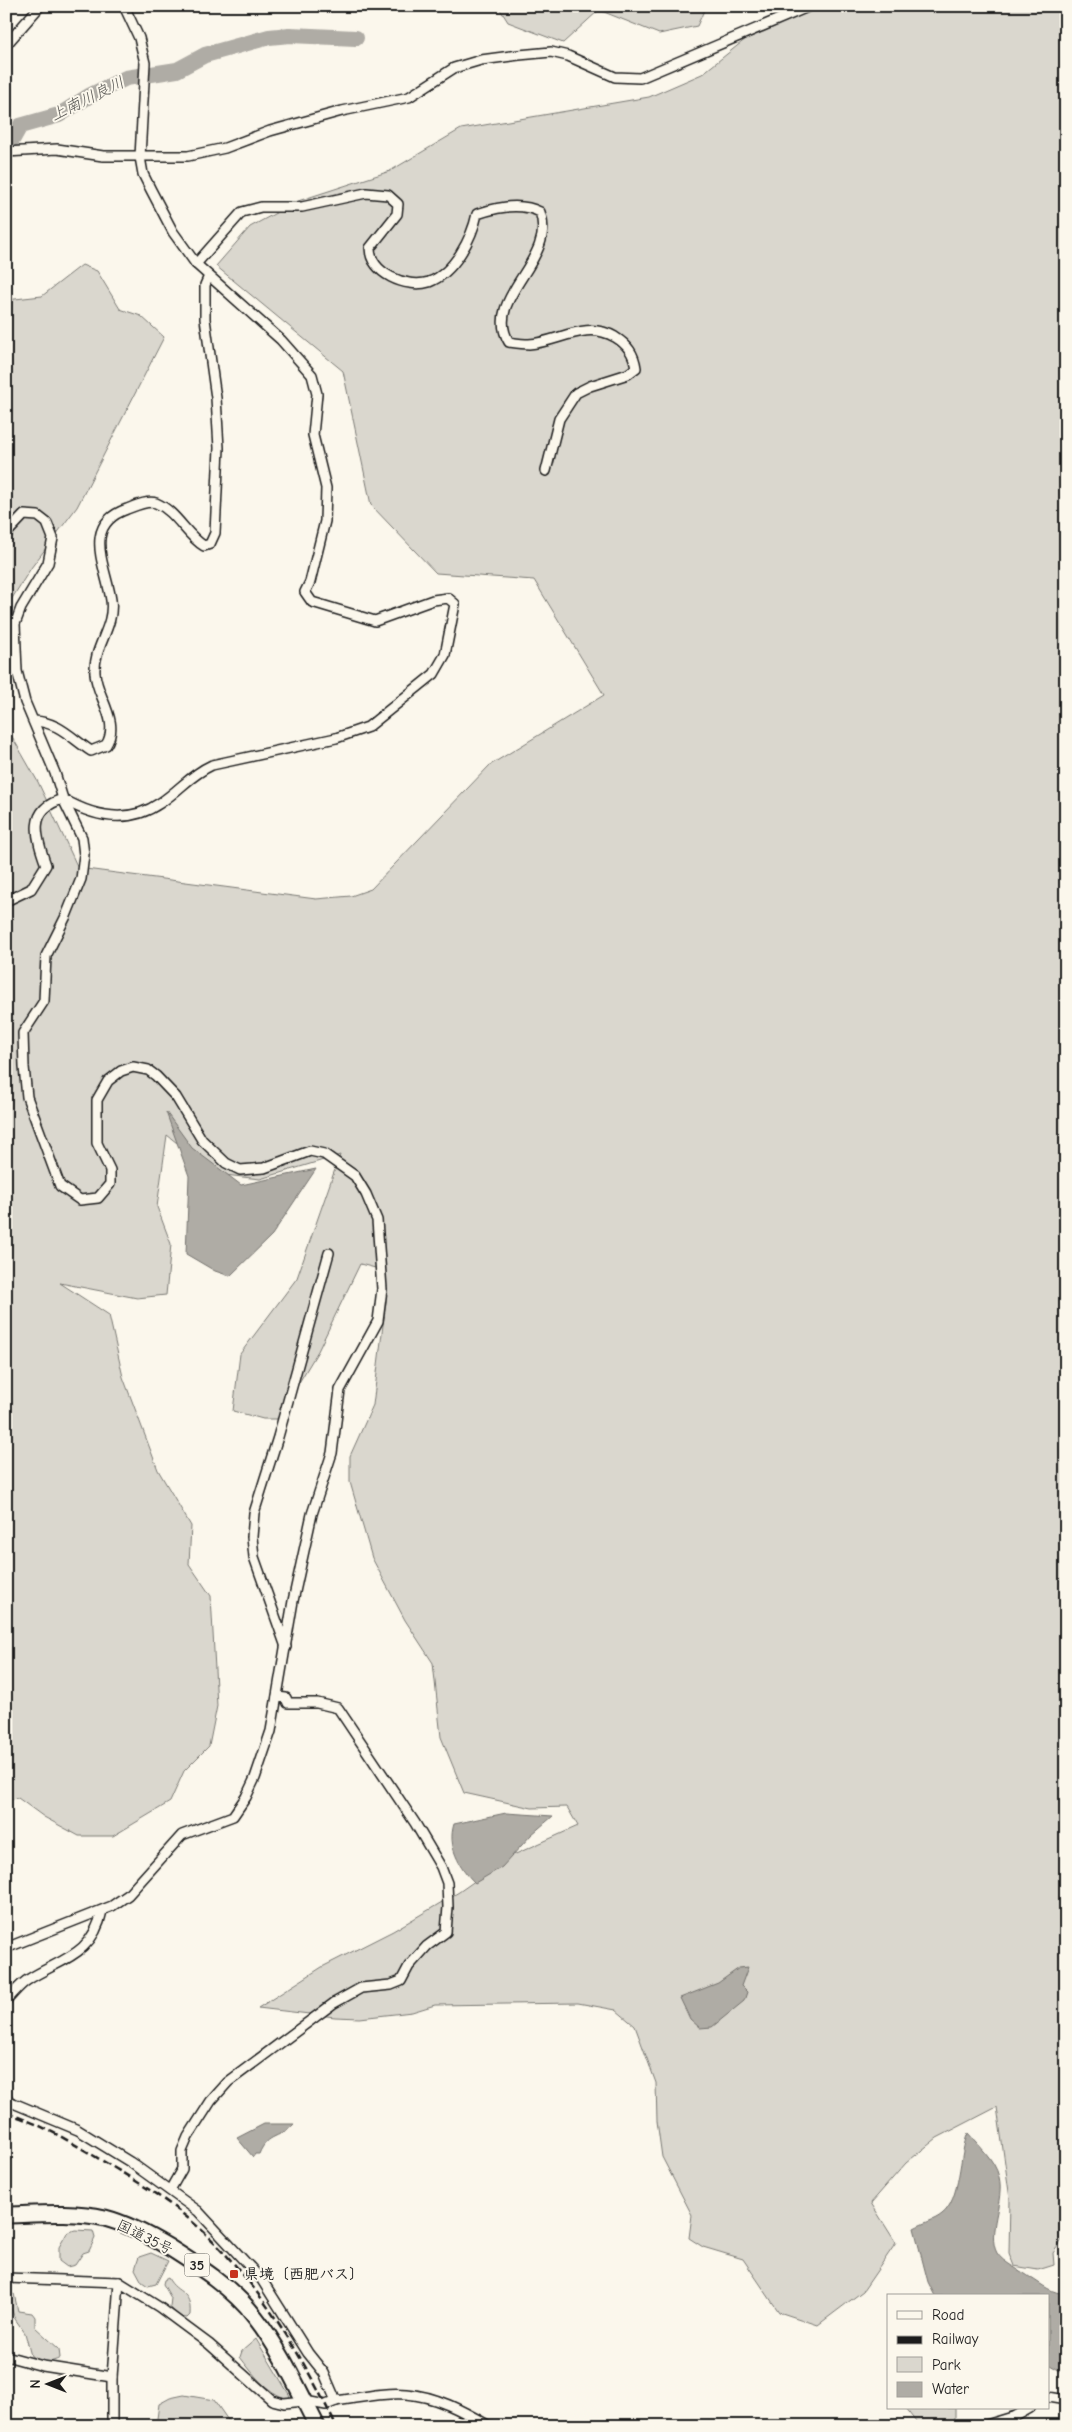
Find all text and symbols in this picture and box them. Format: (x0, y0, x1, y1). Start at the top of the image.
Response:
water label: 上南川良川 (48, 73, 127, 125)
street label: 国道35号 (114, 2216, 176, 2258)
road number: 35 (184, 2254, 210, 2276)
place label: 県境〔西肥バス〕 (244, 2265, 364, 2283)
marker: 県境〔西肥バス〕 (228, 2268, 240, 2280)
legend (887, 2294, 1050, 2410)
text: Road (932, 2306, 964, 2324)
text: Railway (932, 2330, 979, 2348)
text: Park (932, 2356, 961, 2374)
north arrow (22, 2360, 72, 2410)
text: N (27, 2379, 44, 2389)
text: Water (932, 2380, 969, 2398)

